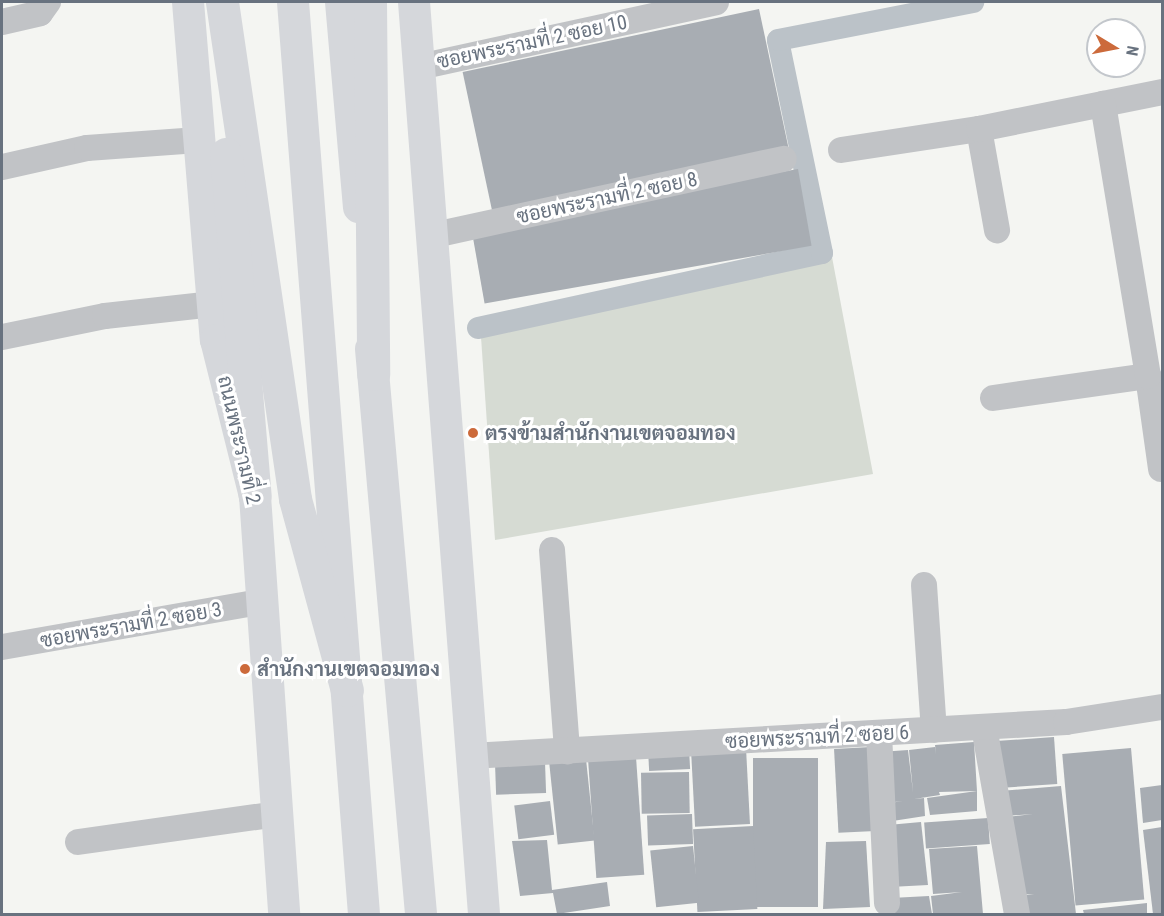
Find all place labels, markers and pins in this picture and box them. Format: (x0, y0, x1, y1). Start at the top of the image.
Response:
place label: ตรงข้ามสำนักงานเขตจอมทอง (485, 421, 736, 445)
marker: ตรงข้ามสำนักงานเขตจอมทอง (466, 426, 480, 440)
place label: สำนักงานเขตจอมทอง (257, 657, 440, 681)
marker: สำนักงานเขตจอมทอง (238, 662, 252, 676)

